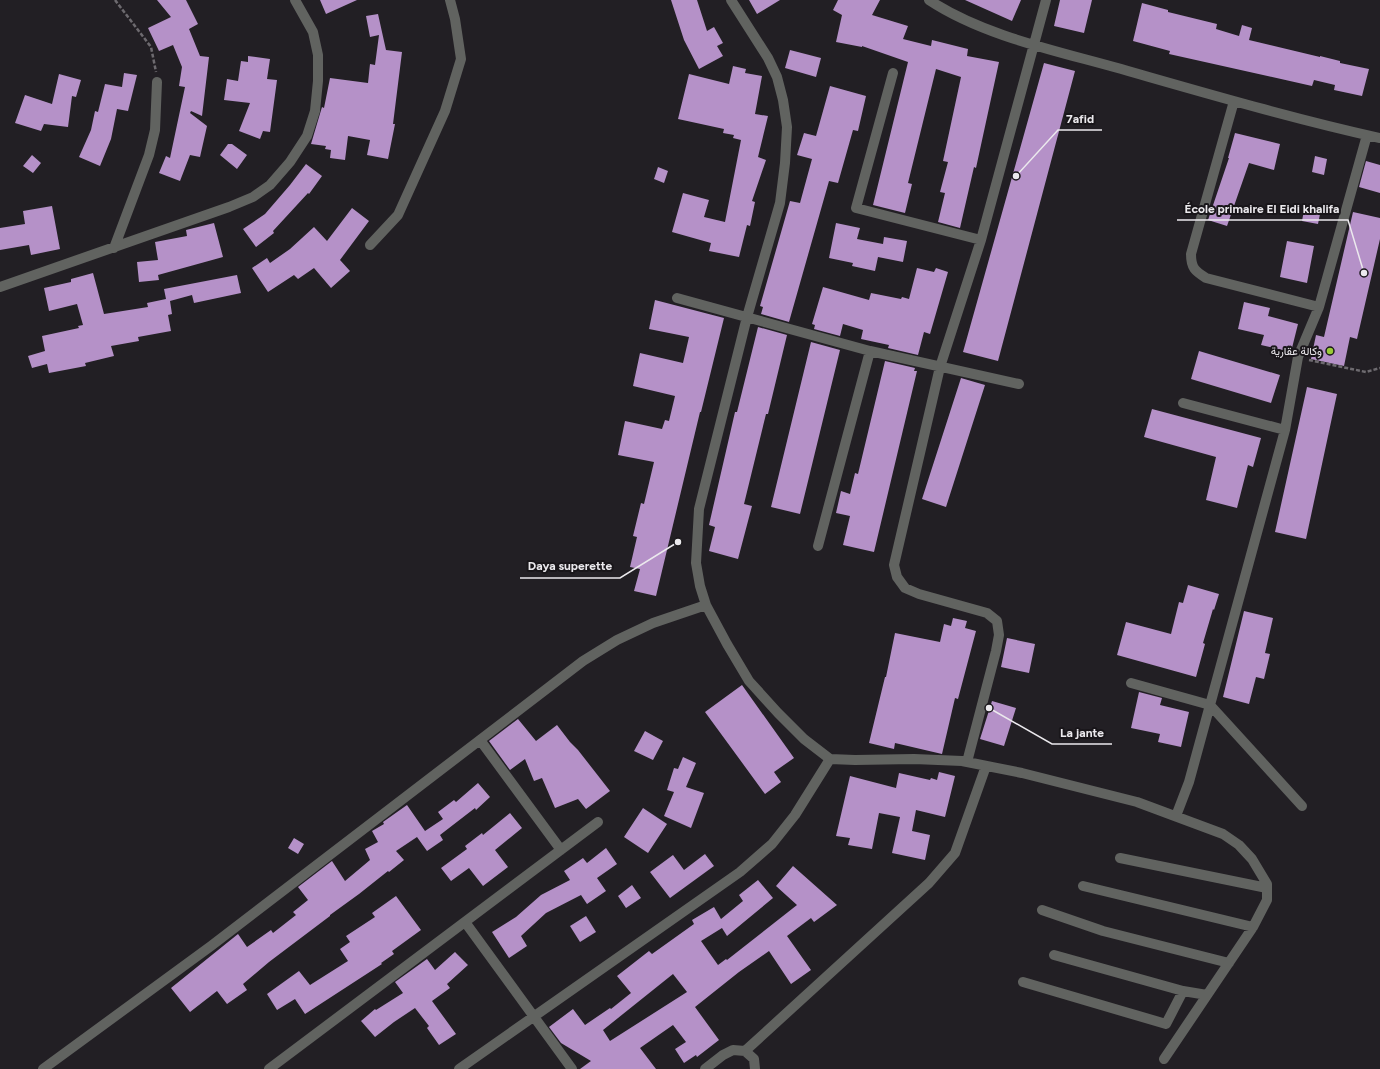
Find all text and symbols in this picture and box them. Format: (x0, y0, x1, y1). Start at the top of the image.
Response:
callout: 7afid (1058, 106, 1102, 130)
text: 7afid (1066, 112, 1094, 126)
callout: École primaire El Eidi khalifa (1177, 196, 1348, 220)
text: École primaire El Eidi khalifa (1185, 202, 1340, 216)
place label: وكالة عقارية (1271, 345, 1322, 358)
marker: وكالة عقارية (1325, 346, 1335, 356)
callout: Daya superette (520, 554, 620, 578)
text: Daya superette (528, 559, 612, 573)
callout: La jante (1052, 720, 1112, 744)
text: La jante (1060, 726, 1104, 740)

